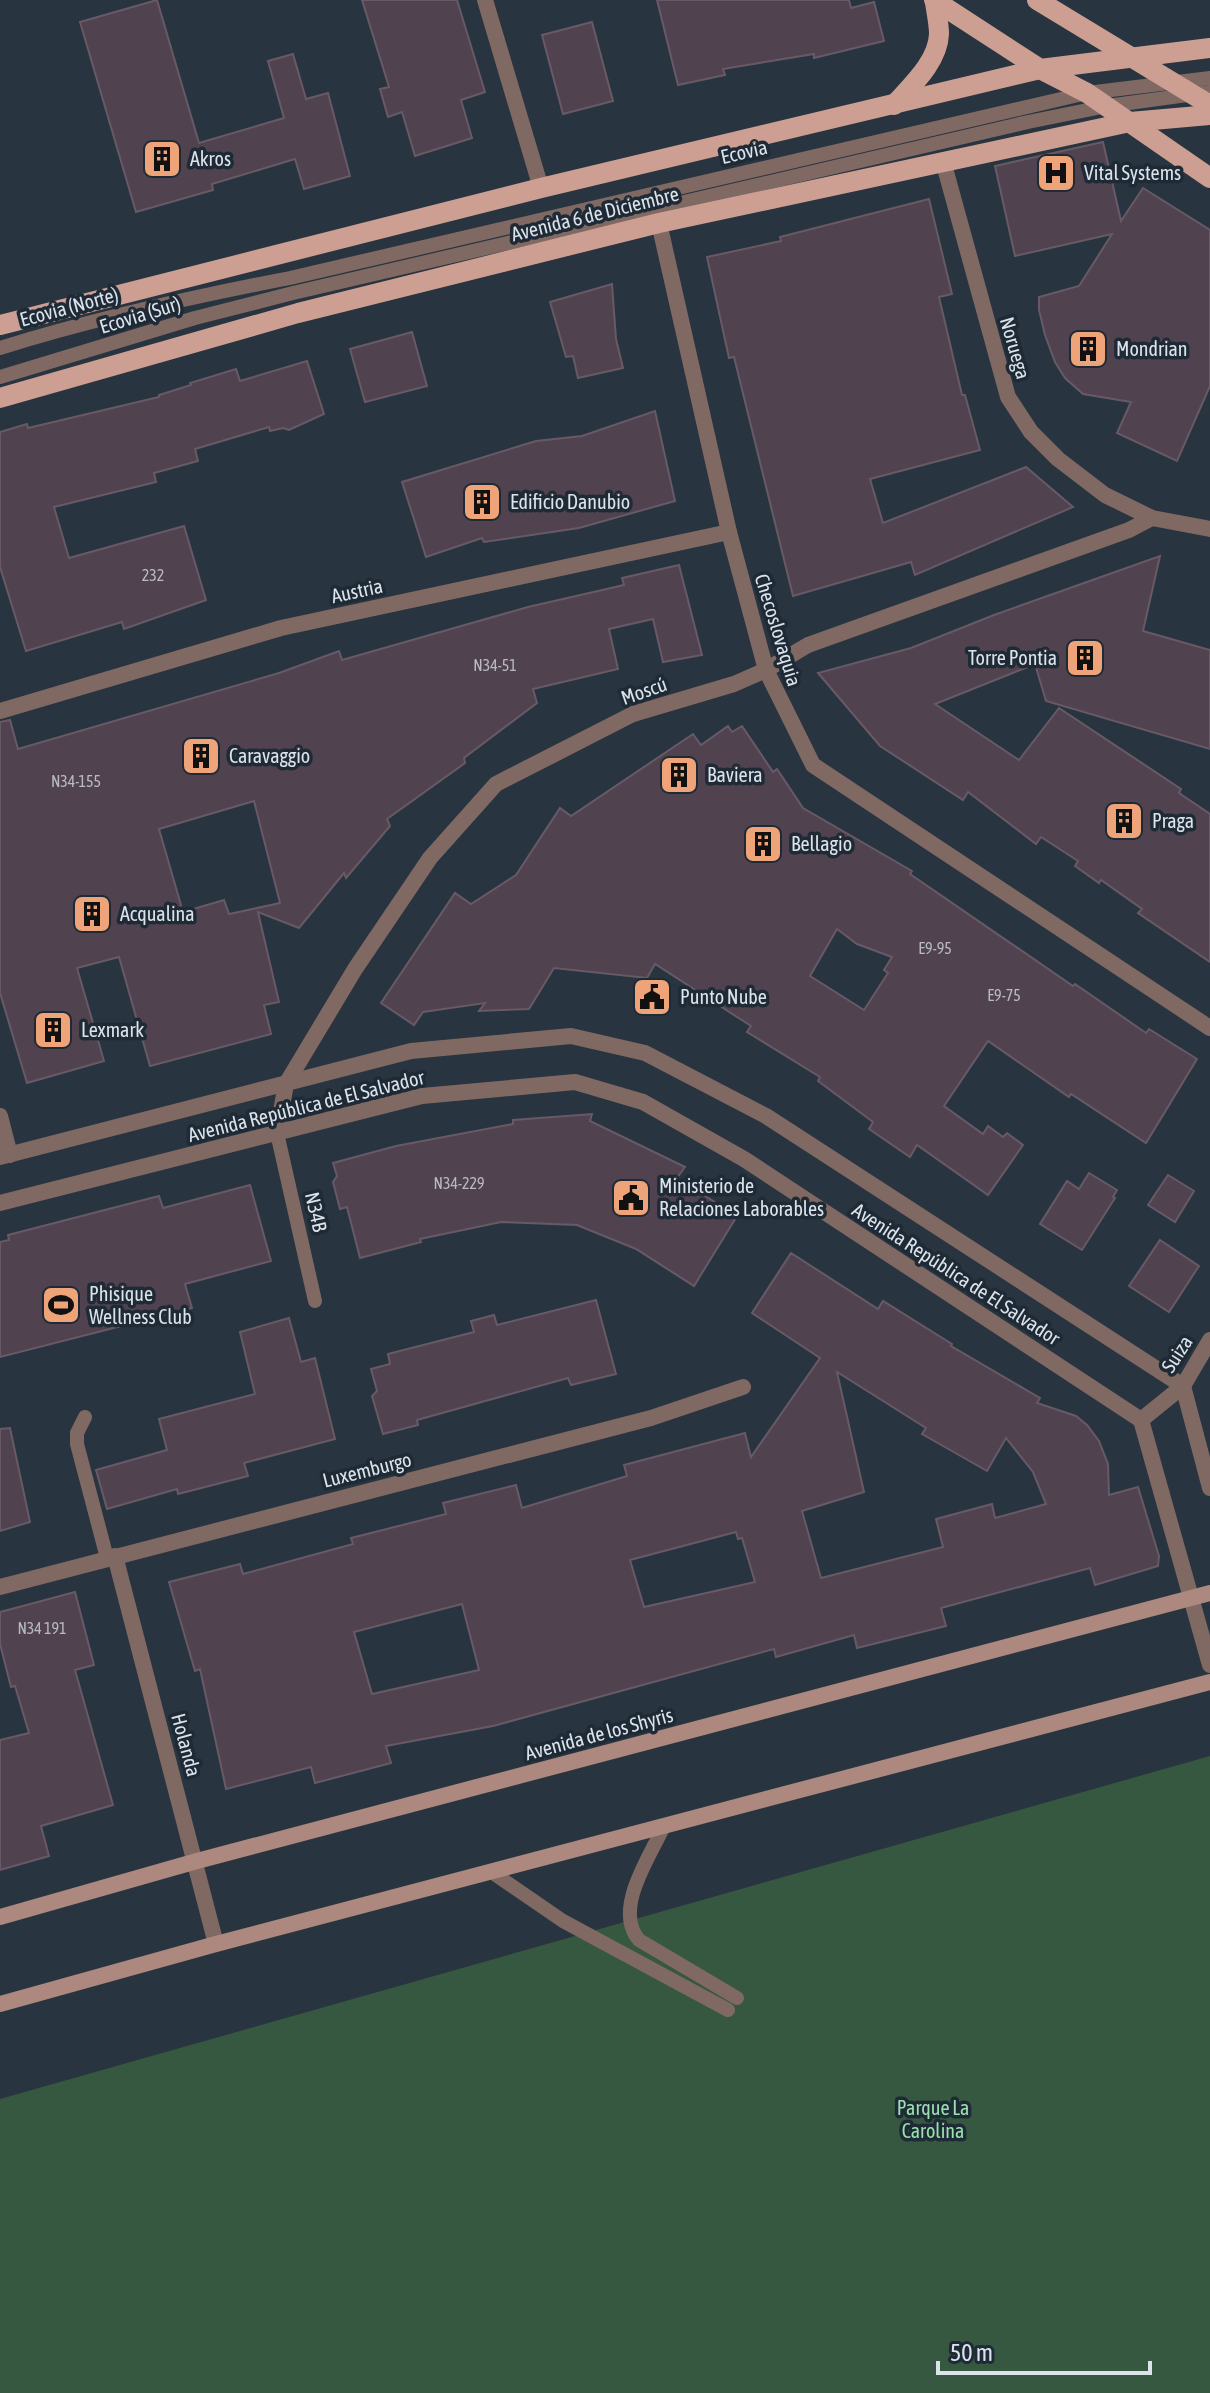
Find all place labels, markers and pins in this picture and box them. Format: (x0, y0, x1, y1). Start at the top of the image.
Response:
building icon: Akros (141, 138, 183, 180)
place label: Akros (190, 147, 231, 170)
hospital icon: Vital Systems (1035, 152, 1077, 194)
place label: Vital Systems (1084, 161, 1181, 184)
building icon: Mondrian (1067, 328, 1109, 370)
place label: Mondrian (1116, 337, 1187, 360)
building icon: Edificio Danubio (461, 481, 503, 523)
place label: Edificio Danubio (510, 490, 630, 513)
building icon: Torre Pontia (1064, 637, 1106, 679)
place label: Torre Pontia (968, 646, 1057, 669)
building icon: Caravaggio (180, 735, 222, 777)
place label: Caravaggio (229, 744, 310, 767)
building icon: Baviera (658, 754, 700, 796)
place label: Baviera (707, 763, 763, 786)
building icon: Praga (1103, 800, 1145, 842)
place label: Praga (1152, 809, 1194, 832)
building icon: Bellagio (742, 823, 784, 865)
place label: Bellagio (791, 832, 852, 855)
building icon: Acqualina (71, 893, 113, 935)
place label: Acqualina (120, 902, 195, 925)
public building icon: Punto Nube (631, 976, 673, 1018)
place label: Punto Nube (680, 985, 767, 1008)
building icon: Lexmark (32, 1009, 74, 1051)
place label: Lexmark (81, 1018, 144, 1041)
place label: Ministerio de Relaciones Laborables (659, 1174, 824, 1220)
public building icon: Ministerio de Relaciones Laborables (610, 1177, 652, 1219)
place label: Phisique Wellness Club (89, 1282, 192, 1328)
sports icon: Phisique Wellness Club (40, 1284, 82, 1326)

